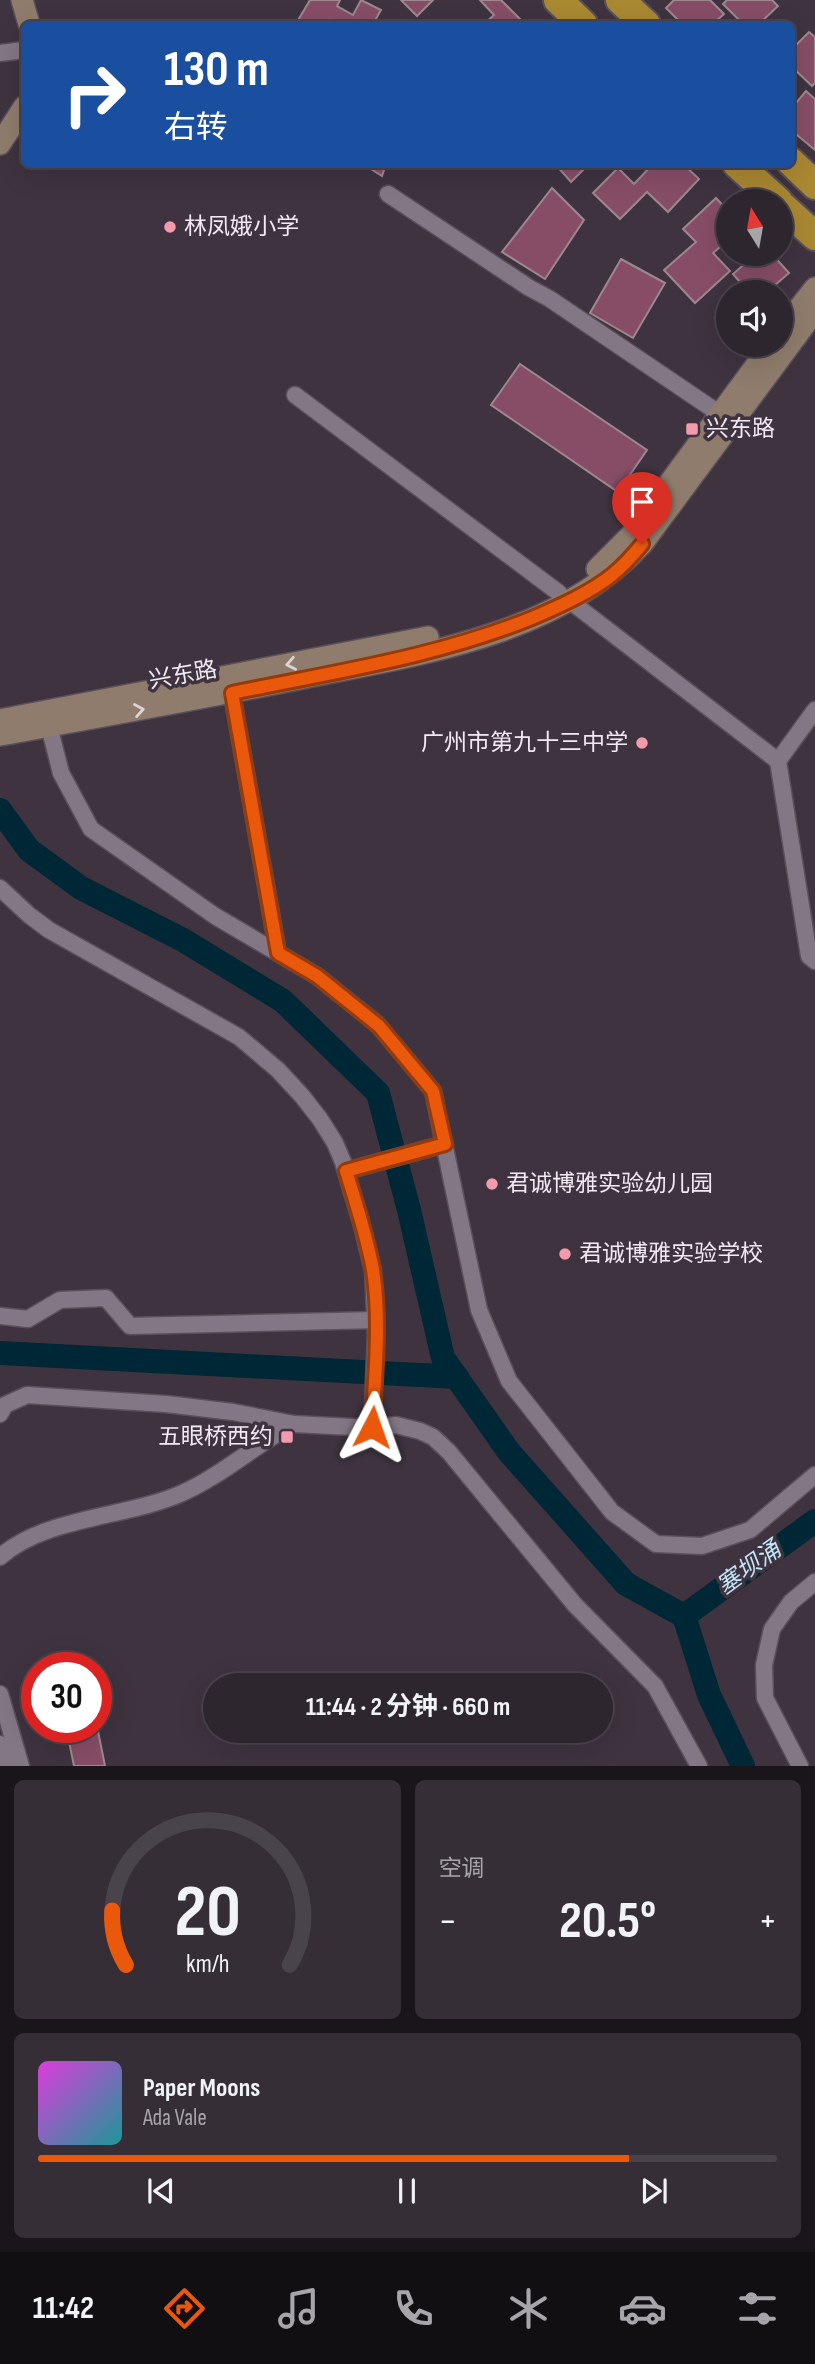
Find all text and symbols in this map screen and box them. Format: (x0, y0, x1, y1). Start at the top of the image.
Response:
text: 130 m (164, 41, 269, 100)
icon: right (49, 49, 140, 140)
text: 右转 (164, 109, 228, 148)
north arrow (716, 189, 793, 266)
map controls (716, 189, 793, 357)
place label: 林凤娥小学 (184, 213, 299, 241)
marker: 林凤娥小学 (162, 219, 178, 235)
button: sound (716, 280, 793, 357)
place label: 兴东路 (706, 415, 775, 443)
marker: 兴东路 (684, 421, 700, 437)
pin (612, 472, 672, 544)
icon: arrive (623, 483, 661, 521)
street label: 兴东路 (147, 655, 219, 695)
one-way arrow (285, 656, 297, 671)
one-way arrow (133, 703, 145, 718)
place label: 广州市第九十三中学 (421, 729, 628, 757)
marker: 广州市第九十三中学 (634, 735, 650, 751)
place label: 君诚博雅实验幼儿园 (506, 1170, 713, 1198)
marker: 君诚博雅实验幼儿园 (484, 1176, 500, 1192)
place label: 君诚博雅实验学校 (579, 1240, 763, 1268)
marker: 君诚博雅实验学校 (557, 1246, 573, 1262)
position arrow (335, 1390, 409, 1464)
place label: 五眼桥西约 (158, 1423, 273, 1451)
marker: 五眼桥西约 (279, 1429, 295, 1445)
water label: 塞坝涌 (711, 1533, 789, 1601)
speed limit sign: 30 (21, 1652, 112, 1743)
text: 11:44 · 2 分钟 · 660 m (306, 1692, 510, 1723)
text: 空调 (439, 1855, 485, 1883)
text: 20 (174, 1870, 241, 1958)
text: 20.5° (559, 1890, 656, 1953)
text: − (439, 1899, 457, 1944)
text: + (758, 1899, 777, 1944)
text: km/h (186, 1949, 229, 1980)
text: Paper Moons (143, 2073, 260, 2104)
text: Ada Vale (143, 2104, 207, 2132)
icon: previous (142, 2172, 180, 2210)
icon: pause (388, 2172, 426, 2210)
icon: next (635, 2172, 673, 2210)
icon: directions (160, 2284, 209, 2333)
icon: music (274, 2284, 323, 2333)
icon: phone (389, 2284, 438, 2333)
icon: climate (504, 2284, 553, 2333)
icon: car (618, 2284, 667, 2333)
icon: filters (733, 2284, 782, 2333)
text: 11:42 (33, 2289, 94, 2328)

